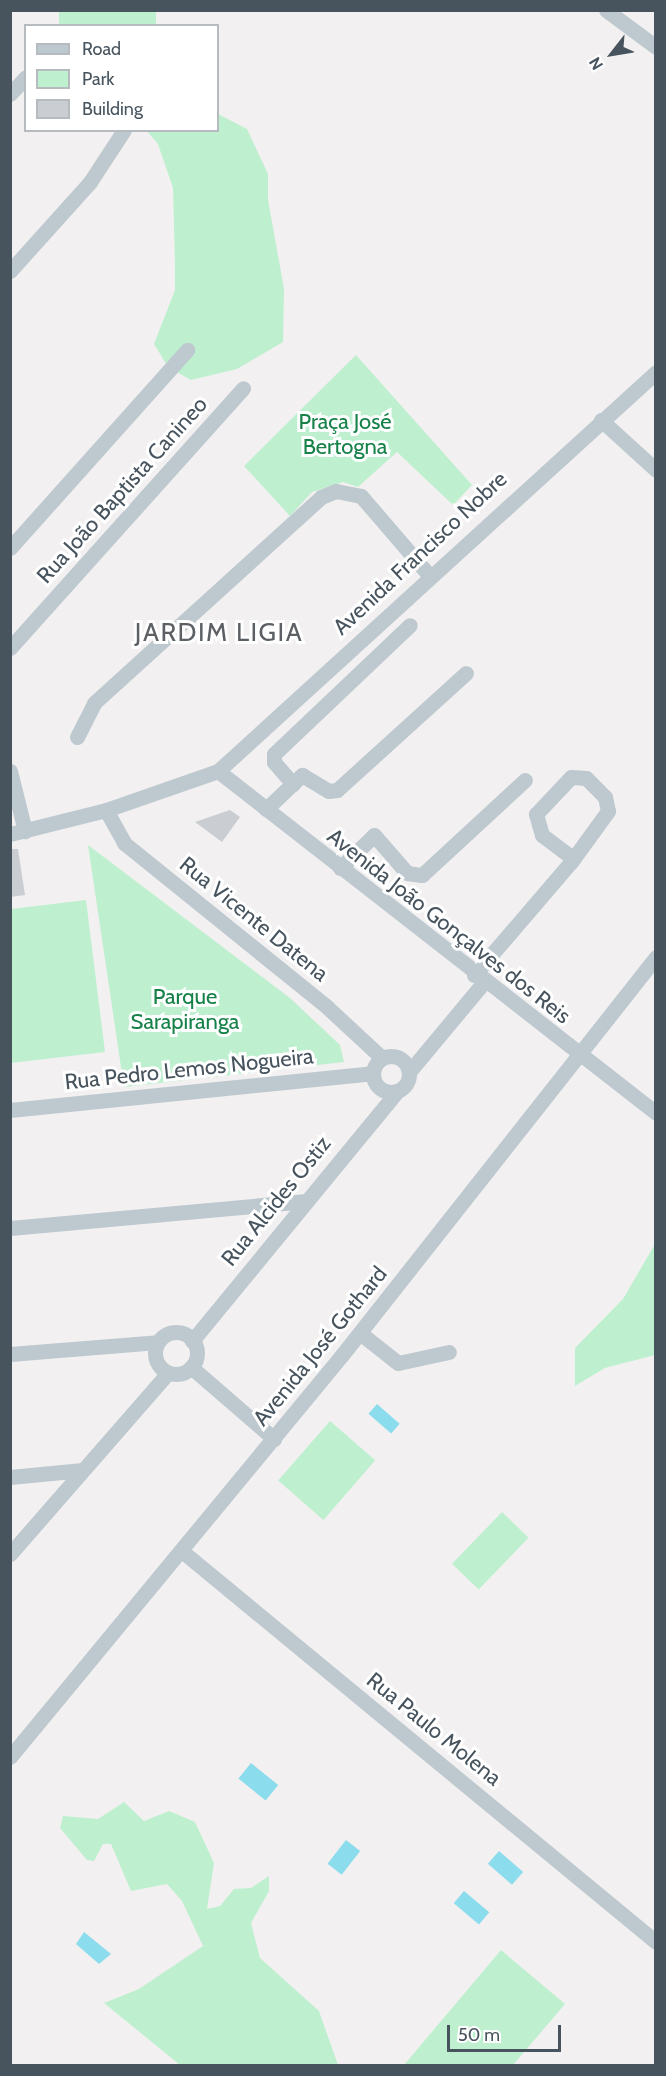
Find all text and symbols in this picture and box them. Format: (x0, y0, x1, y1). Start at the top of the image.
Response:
legend (24, 24, 219, 132)
north arrow (582, 24, 642, 84)
text: Road (82, 38, 121, 60)
text: N (585, 54, 607, 73)
text: Park (82, 68, 114, 90)
text: Building (82, 98, 143, 120)
street label: Rua João Baptista Canineo (31, 391, 213, 589)
park label: Praça José Bertogna (298, 408, 392, 460)
street label: Avenida Francisco Nobre (328, 466, 512, 640)
district label: JARDIM LIGIA (135, 617, 303, 649)
street label: Avenida João Gonçalves dos Reis (322, 823, 576, 1029)
street label: Rua Vicente Datena (174, 851, 334, 987)
park label: Parque Sarapiranga (131, 983, 239, 1034)
street label: Rua Pedro Lemos Nogueira (63, 1043, 315, 1095)
street label: Rua Alcides Ostiz (216, 1131, 336, 1271)
street label: Avenida José Gothard (248, 1261, 392, 1431)
street label: Rua Paulo Molena (361, 1667, 507, 1791)
scale bar (450, 2013, 564, 2051)
text: 50 m (458, 2024, 500, 2046)

